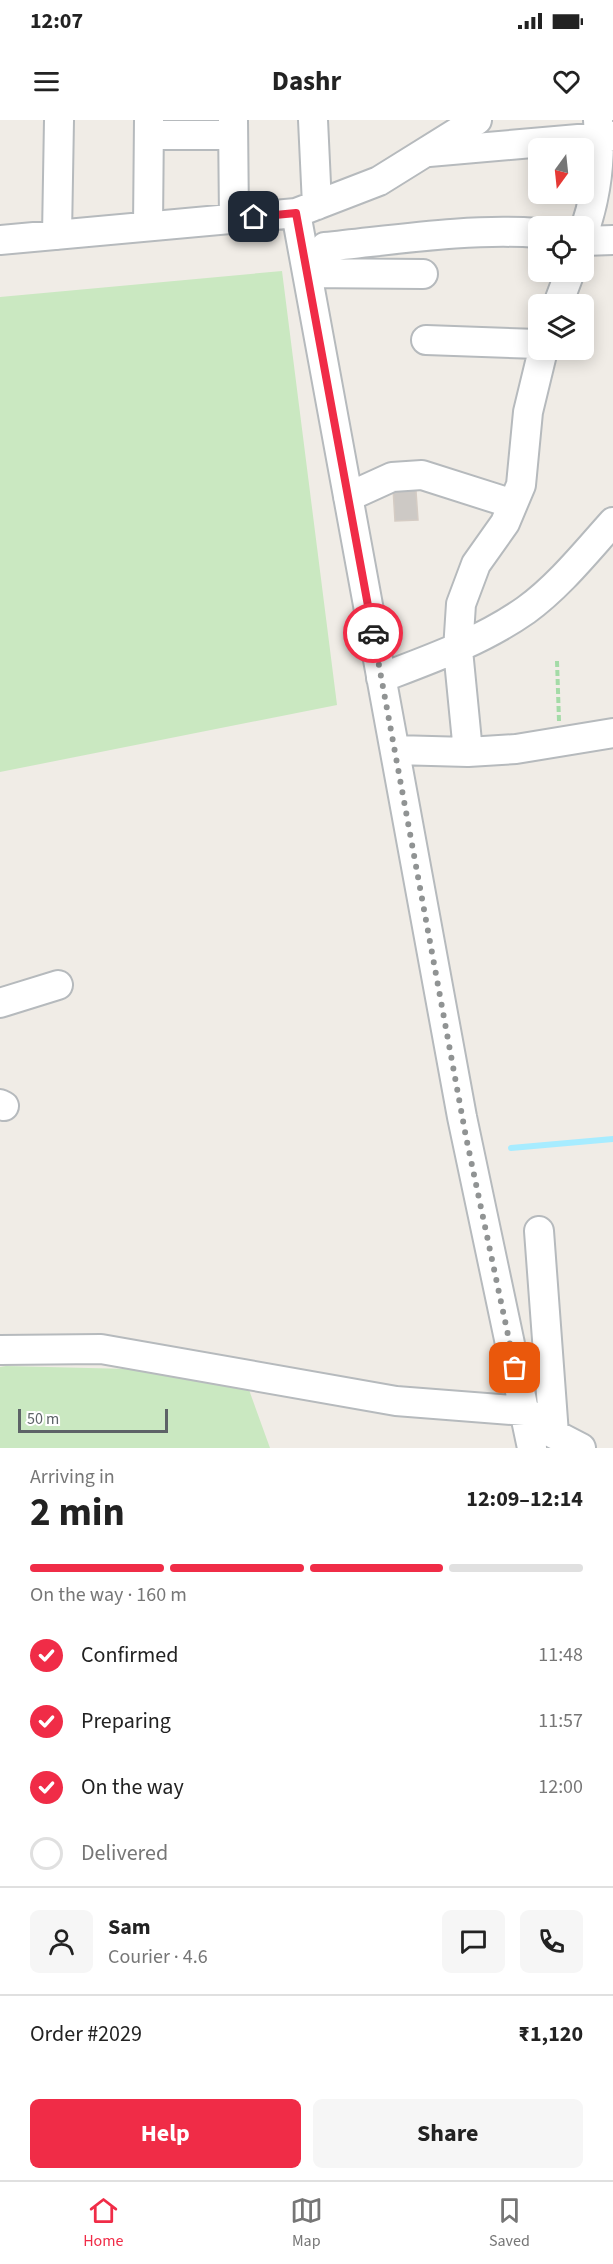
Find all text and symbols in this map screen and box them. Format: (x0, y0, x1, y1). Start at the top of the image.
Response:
text: 12:07 (30, 5, 83, 37)
text: Dashr (272, 62, 341, 101)
icon: menu (30, 65, 63, 98)
icon: heart (550, 65, 583, 98)
north arrow (528, 138, 594, 204)
map controls (528, 138, 594, 360)
pin (228, 191, 279, 242)
icon: home (237, 200, 270, 233)
button: locate (528, 216, 594, 282)
button: layers (528, 294, 594, 360)
courier (343, 603, 403, 663)
icon: car (357, 617, 390, 650)
pin (489, 1342, 540, 1393)
icon: bag (498, 1351, 531, 1384)
scale bar (18, 1406, 168, 1434)
text: 50 m (27, 1408, 59, 1430)
text: Arriving in (30, 1463, 115, 1491)
text: 12:09–12:14 (466, 1483, 583, 1515)
text: 2 min (30, 1485, 125, 1541)
text: On the way · 160 m (30, 1581, 187, 1609)
icon: check (30, 1639, 63, 1672)
text: Confirmed (81, 1639, 178, 1671)
text: 11:48 (538, 1641, 583, 1669)
icon: check (30, 1705, 63, 1738)
text: Preparing (81, 1705, 171, 1737)
text: 11:57 (538, 1707, 583, 1735)
icon: check (30, 1771, 63, 1804)
text: On the way (81, 1771, 184, 1803)
text: 12:00 (538, 1773, 583, 1801)
text: Delivered (81, 1837, 168, 1869)
button: person (30, 1910, 93, 1973)
button: chat (442, 1910, 505, 1973)
button: phone (520, 1910, 583, 1973)
text: Sam (108, 1911, 151, 1943)
text: Courier · 4.6 (108, 1943, 208, 1971)
text: Order #2029 (30, 2018, 142, 2050)
text: ₹1,120 (518, 2018, 583, 2050)
button: Help (30, 2099, 301, 2168)
button: Share (313, 2099, 583, 2168)
tab: Home (83, 2194, 123, 2252)
tab: Map (290, 2194, 323, 2252)
tab: Saved (489, 2194, 530, 2252)

